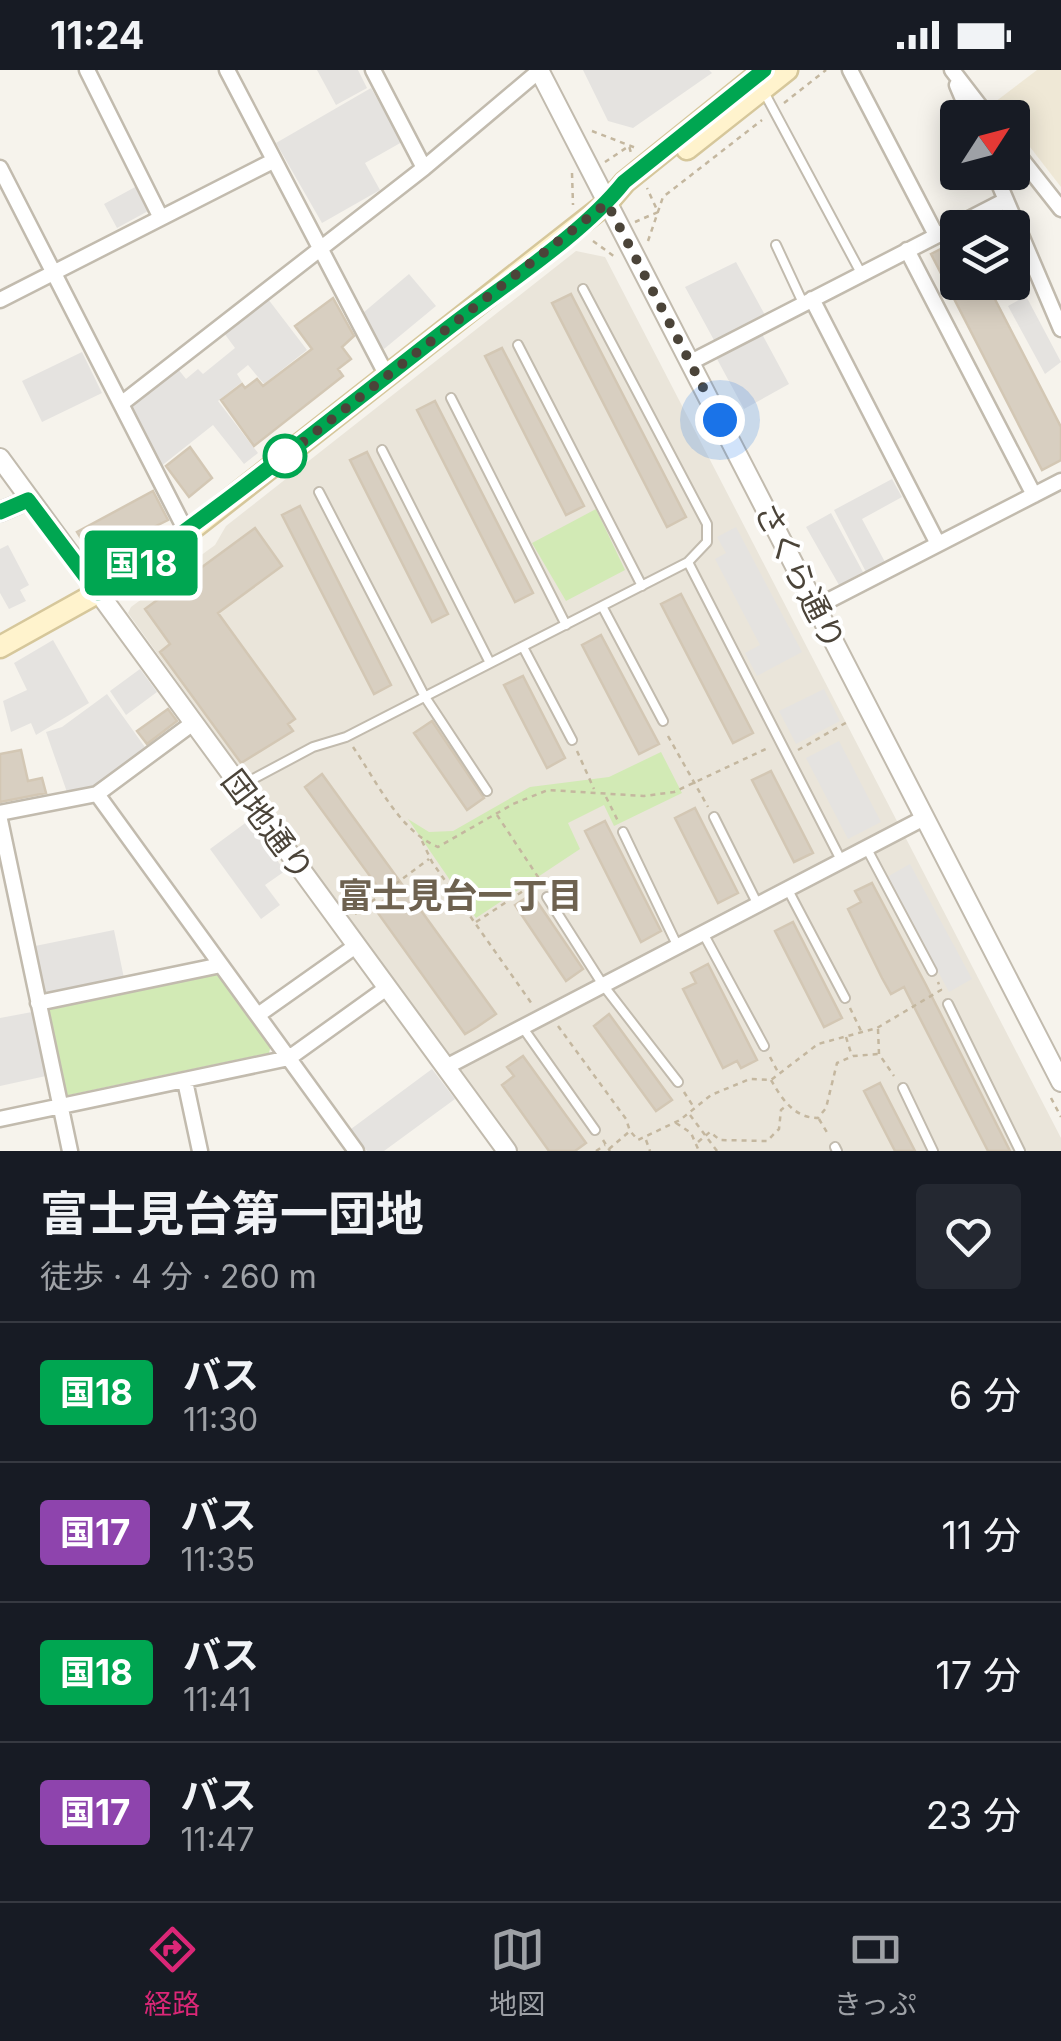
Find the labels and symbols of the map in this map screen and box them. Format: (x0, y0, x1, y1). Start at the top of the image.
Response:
north arrow (940, 100, 1030, 190)
your location (695, 395, 745, 445)
unlabelled marker (264, 435, 306, 477)
street label: さくら通り (746, 496, 854, 656)
line badge: 国18 (84, 530, 198, 596)
street label: 団地通り (214, 762, 322, 888)
district label: 富士見台一丁目 (337, 874, 583, 916)

